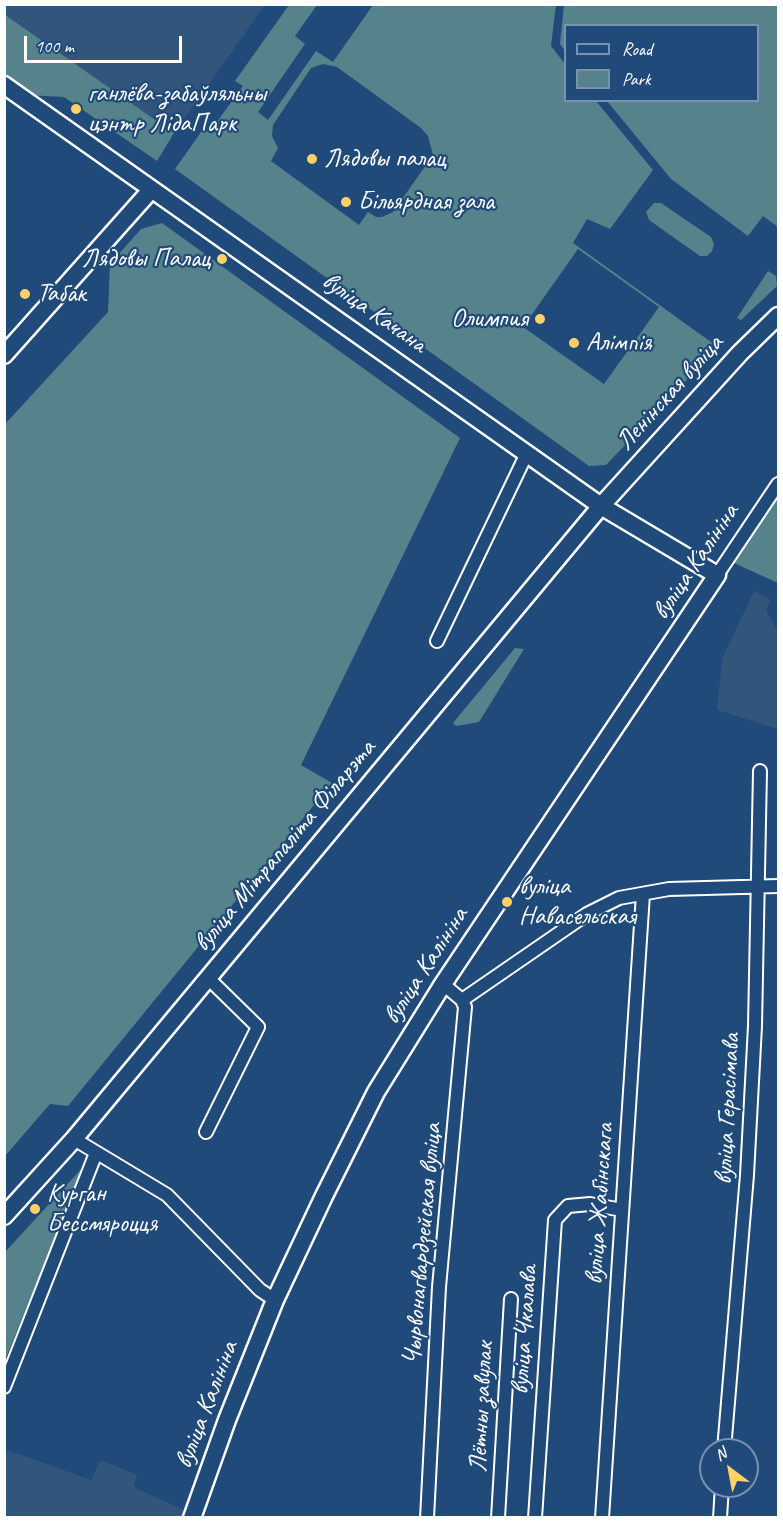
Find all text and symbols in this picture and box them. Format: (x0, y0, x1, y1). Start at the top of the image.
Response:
scale bar (27, 24, 184, 62)
legend (564, 24, 759, 102)
text: 100 m (35, 35, 74, 57)
text: Road (622, 38, 652, 60)
text: Park (622, 68, 651, 90)
place label: ганлёва-забаўляльны цэнтр ЛідаПарк (88, 78, 266, 140)
marker: ганлёва-забаўляльны цэнтр ЛідаПарк (69, 102, 83, 116)
place label: Лядовы палац (324, 143, 446, 175)
marker: Лядовы палац (305, 152, 319, 166)
place label: Більярдная зала (358, 186, 494, 218)
marker: Більярдная зала (339, 195, 353, 209)
place label: Лядовы Палац (82, 243, 210, 275)
marker: Лядовы Палац (215, 252, 229, 266)
street label: вуліца Качана (316, 266, 432, 360)
place label: Табак (37, 278, 86, 310)
marker: Табак (18, 287, 32, 301)
place label: Олимпия (451, 303, 528, 335)
marker: Олимпия (533, 312, 547, 326)
place label: Алімпія (586, 327, 652, 359)
street label: Ленінская вуліца (610, 328, 730, 458)
marker: Алімпія (567, 336, 581, 350)
street label: вуліца Калініна (646, 498, 746, 626)
street label: вуліца Мітрапаліта Філарэта (187, 734, 383, 958)
place label: вуліца Навасельская (519, 871, 636, 933)
marker: вуліца Навасельская (500, 895, 514, 909)
street label: вуліца Калініна (377, 902, 475, 1030)
street label: вуліца Герасімава (708, 1033, 748, 1185)
street label: Чырвонагвардзейская вуліца (397, 1122, 449, 1366)
street label: вуліца Жабінскага (579, 1122, 621, 1286)
place label: Курган Бессмяроцця (47, 1178, 157, 1240)
marker: Курган Бессмяроцця (28, 1202, 42, 1216)
street label: вуліца Чкалава (505, 1264, 545, 1396)
street label: вуліца Калініна (169, 1337, 245, 1473)
street label: Лётны завулак (463, 1341, 501, 1473)
north arrow (699, 1438, 759, 1498)
text: N (711, 1443, 730, 1466)

